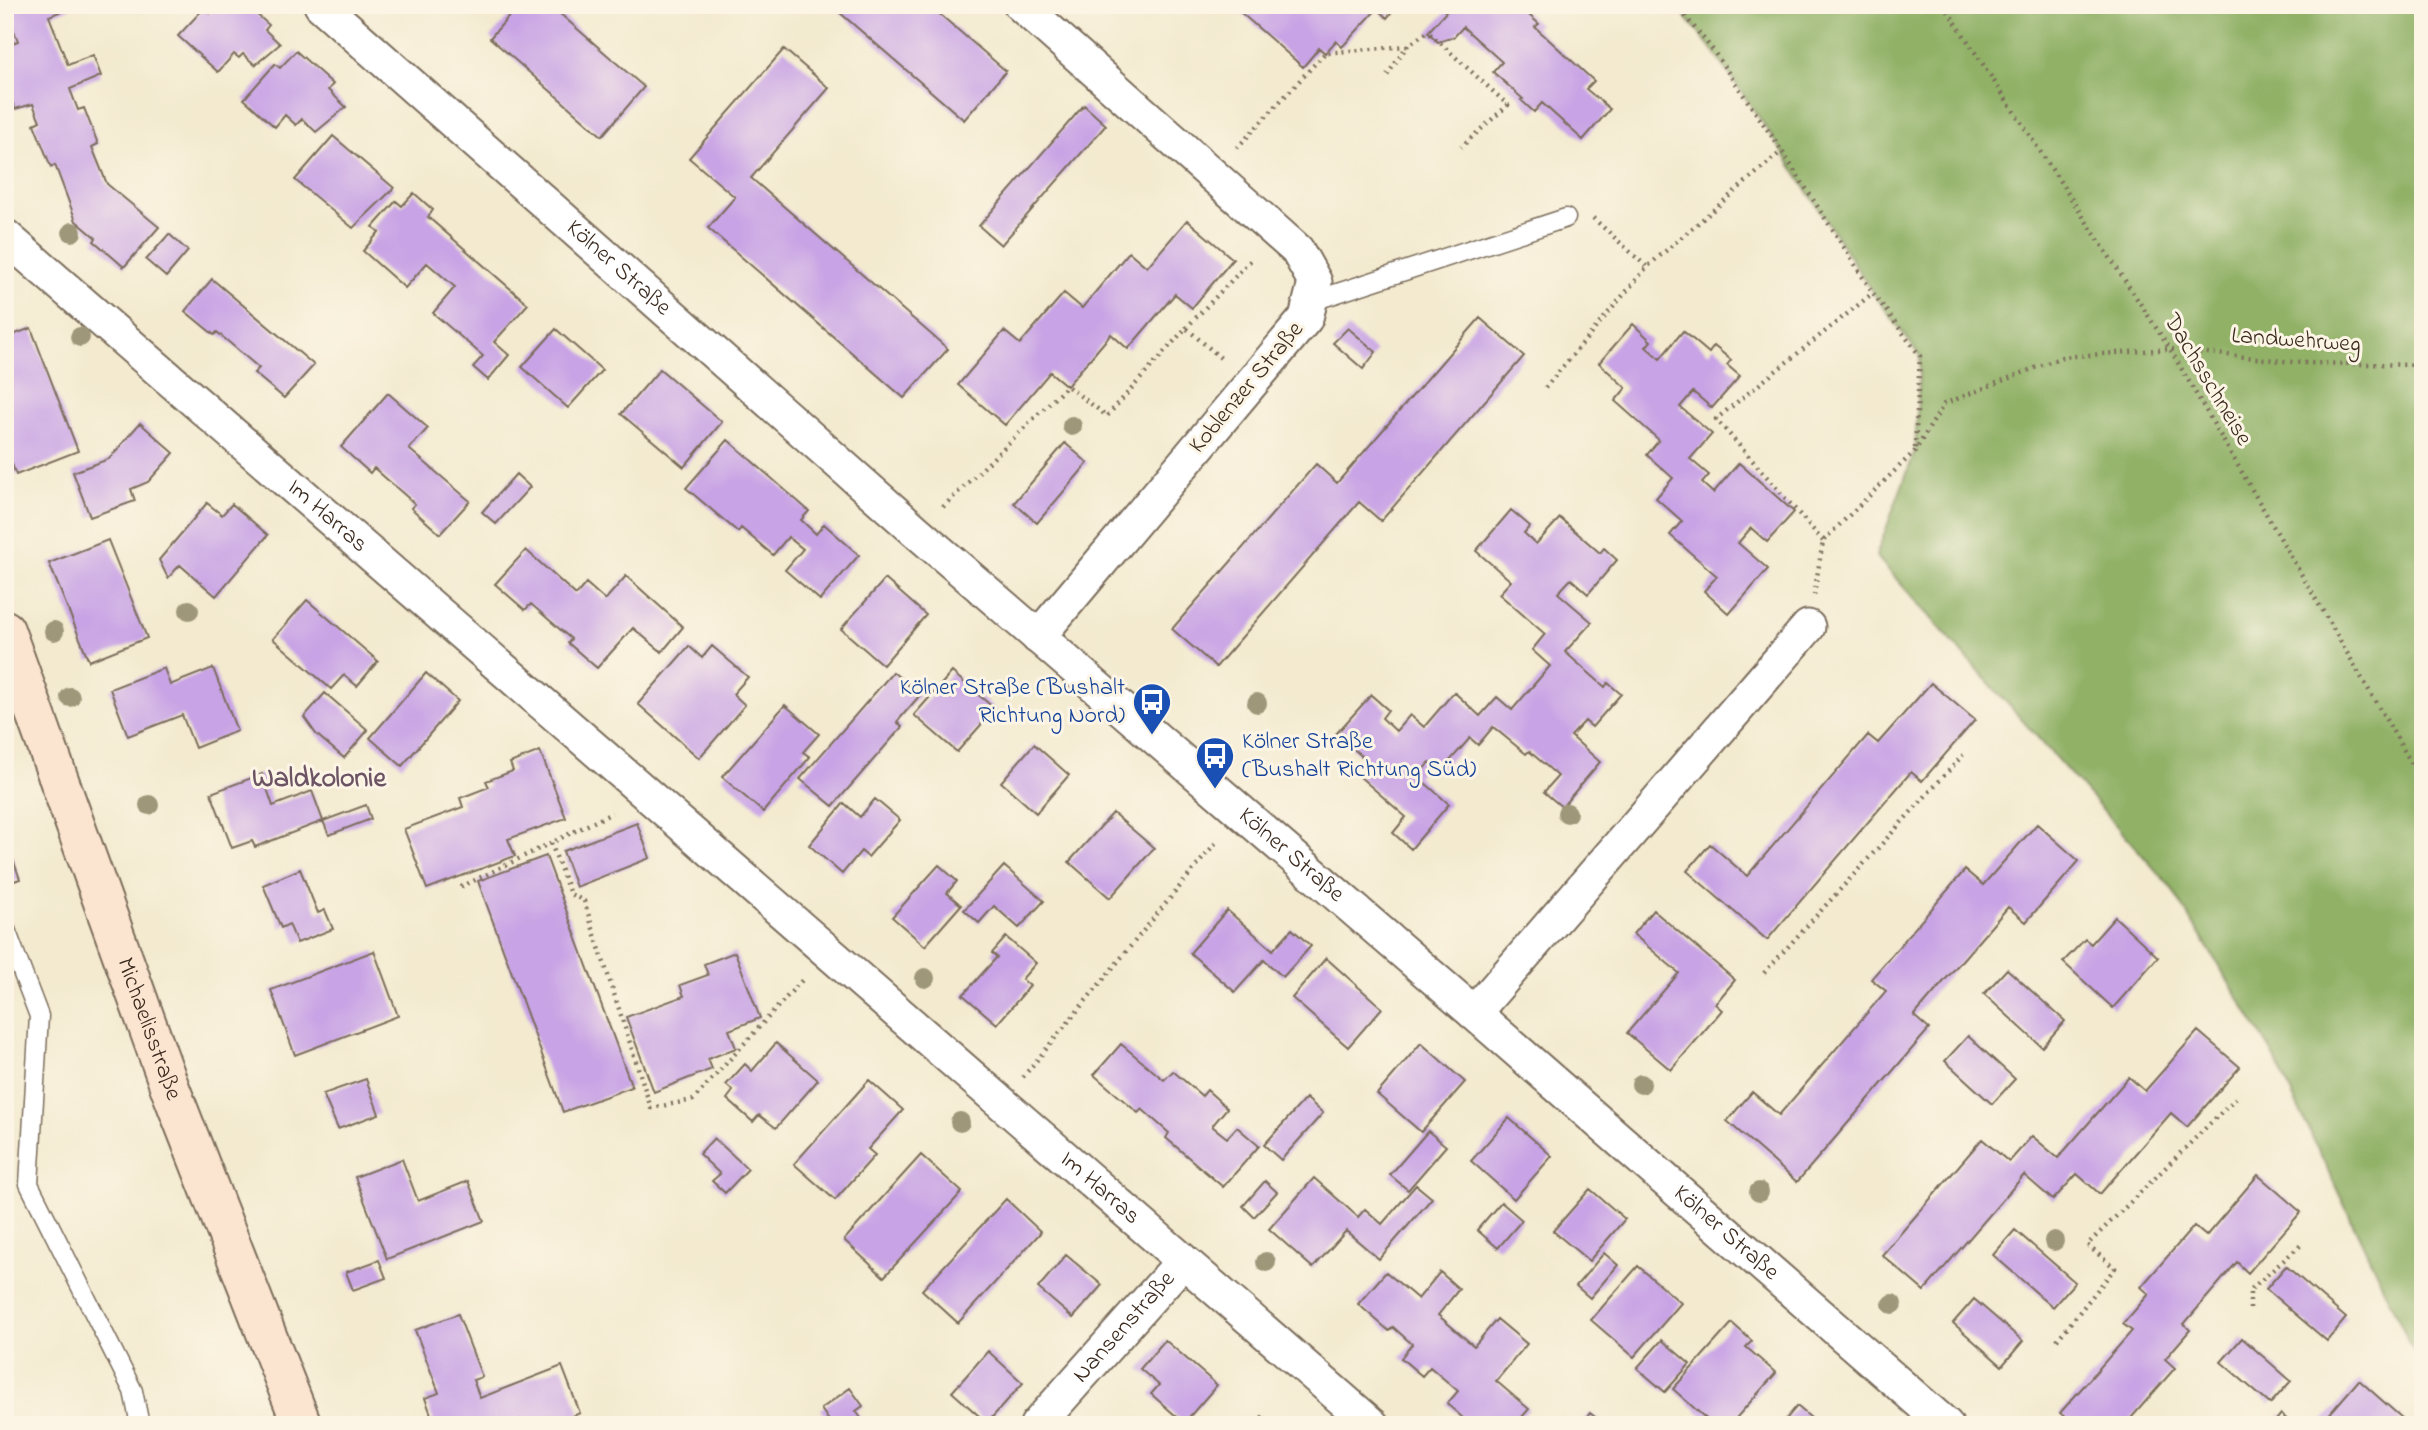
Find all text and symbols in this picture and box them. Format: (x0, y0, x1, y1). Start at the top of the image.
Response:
street label: Kölner Straße (558, 212, 679, 325)
street label: Dachsschneise (2153, 306, 2260, 453)
street label: Koblenzer Straße (1181, 314, 1313, 462)
street label: Landwehrweg (2230, 319, 2362, 363)
street label: Im Harras (279, 471, 375, 561)
place label: Kölner Straße (Bushalt Richtung Nord) (900, 671, 1125, 734)
bus stop icon: Kölner Straße (Bushalt Richtung Nord) (1131, 681, 1173, 736)
place label: Kölner Straße (Bushalt Richtung Süd) (1242, 725, 1476, 788)
bus stop icon: Kölner Straße (Bushalt Richtung Süd) (1194, 735, 1236, 790)
district label: Waldkolonie (252, 759, 387, 800)
street label: Kölner Straße (1230, 799, 1352, 911)
street label: Michaelisstraße (107, 953, 191, 1106)
street label: Im Harras (1052, 1143, 1148, 1233)
street label: Kölner Straße (1665, 1177, 1787, 1289)
street label: Nansenstraße (1065, 1263, 1184, 1391)

